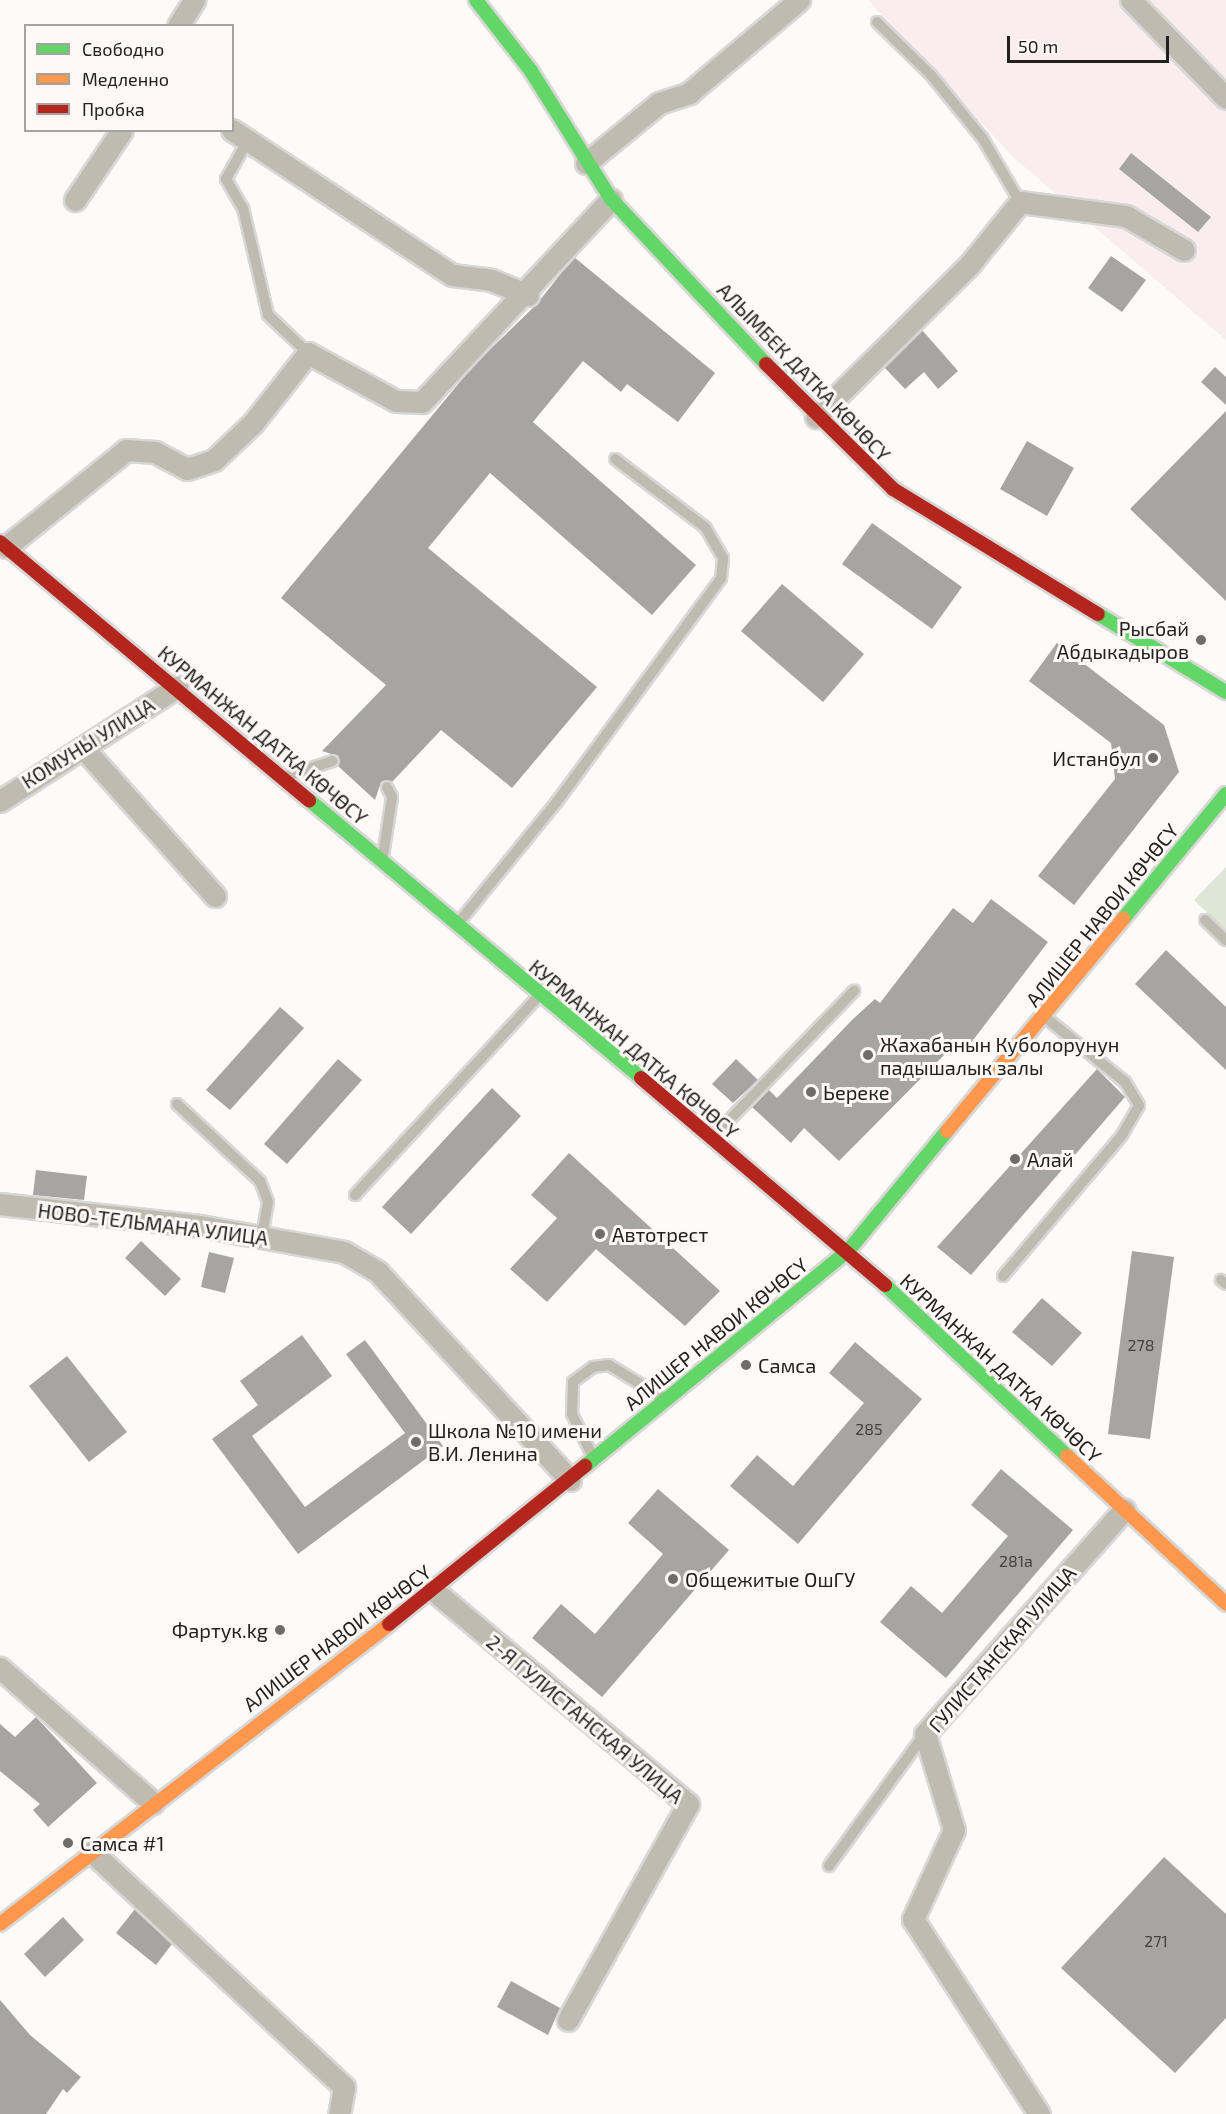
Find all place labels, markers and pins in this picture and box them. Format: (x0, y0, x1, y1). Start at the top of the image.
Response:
place label: Рысбай Абдыкадыров (1057, 616, 1189, 663)
marker: Рысбай Абдыкадыров (1194, 633, 1208, 647)
place label: Истанбул (1052, 746, 1141, 770)
marker: Истанбул (1146, 751, 1160, 765)
place label: Жахабанын Куболорунун падышалык залы (880, 1032, 1119, 1079)
marker: Жахабанын Куболорунун падышалык залы (861, 1048, 875, 1062)
place label: Ьереке (823, 1080, 890, 1104)
marker: Ьереке (804, 1085, 818, 1099)
place label: Алай (1027, 1147, 1073, 1171)
marker: Алай (1008, 1152, 1022, 1166)
place label: Автотрест (612, 1222, 708, 1246)
marker: Автотрест (593, 1227, 607, 1241)
place label: Самса (758, 1353, 816, 1377)
marker: Самса (739, 1358, 753, 1372)
place label: Школа №10 имени В.И. Ленина (428, 1418, 602, 1465)
marker: Школа №10 имени В.И. Ленина (409, 1435, 423, 1449)
place label: Общежитые ОшГУ (685, 1567, 855, 1591)
marker: Общежитые ОшГУ (666, 1572, 680, 1586)
place label: Фартук.kg (172, 1618, 268, 1642)
marker: Фартук.kg (273, 1623, 287, 1637)
place label: Самса #1 (80, 1831, 164, 1855)
marker: Самса #1 (61, 1836, 75, 1850)

